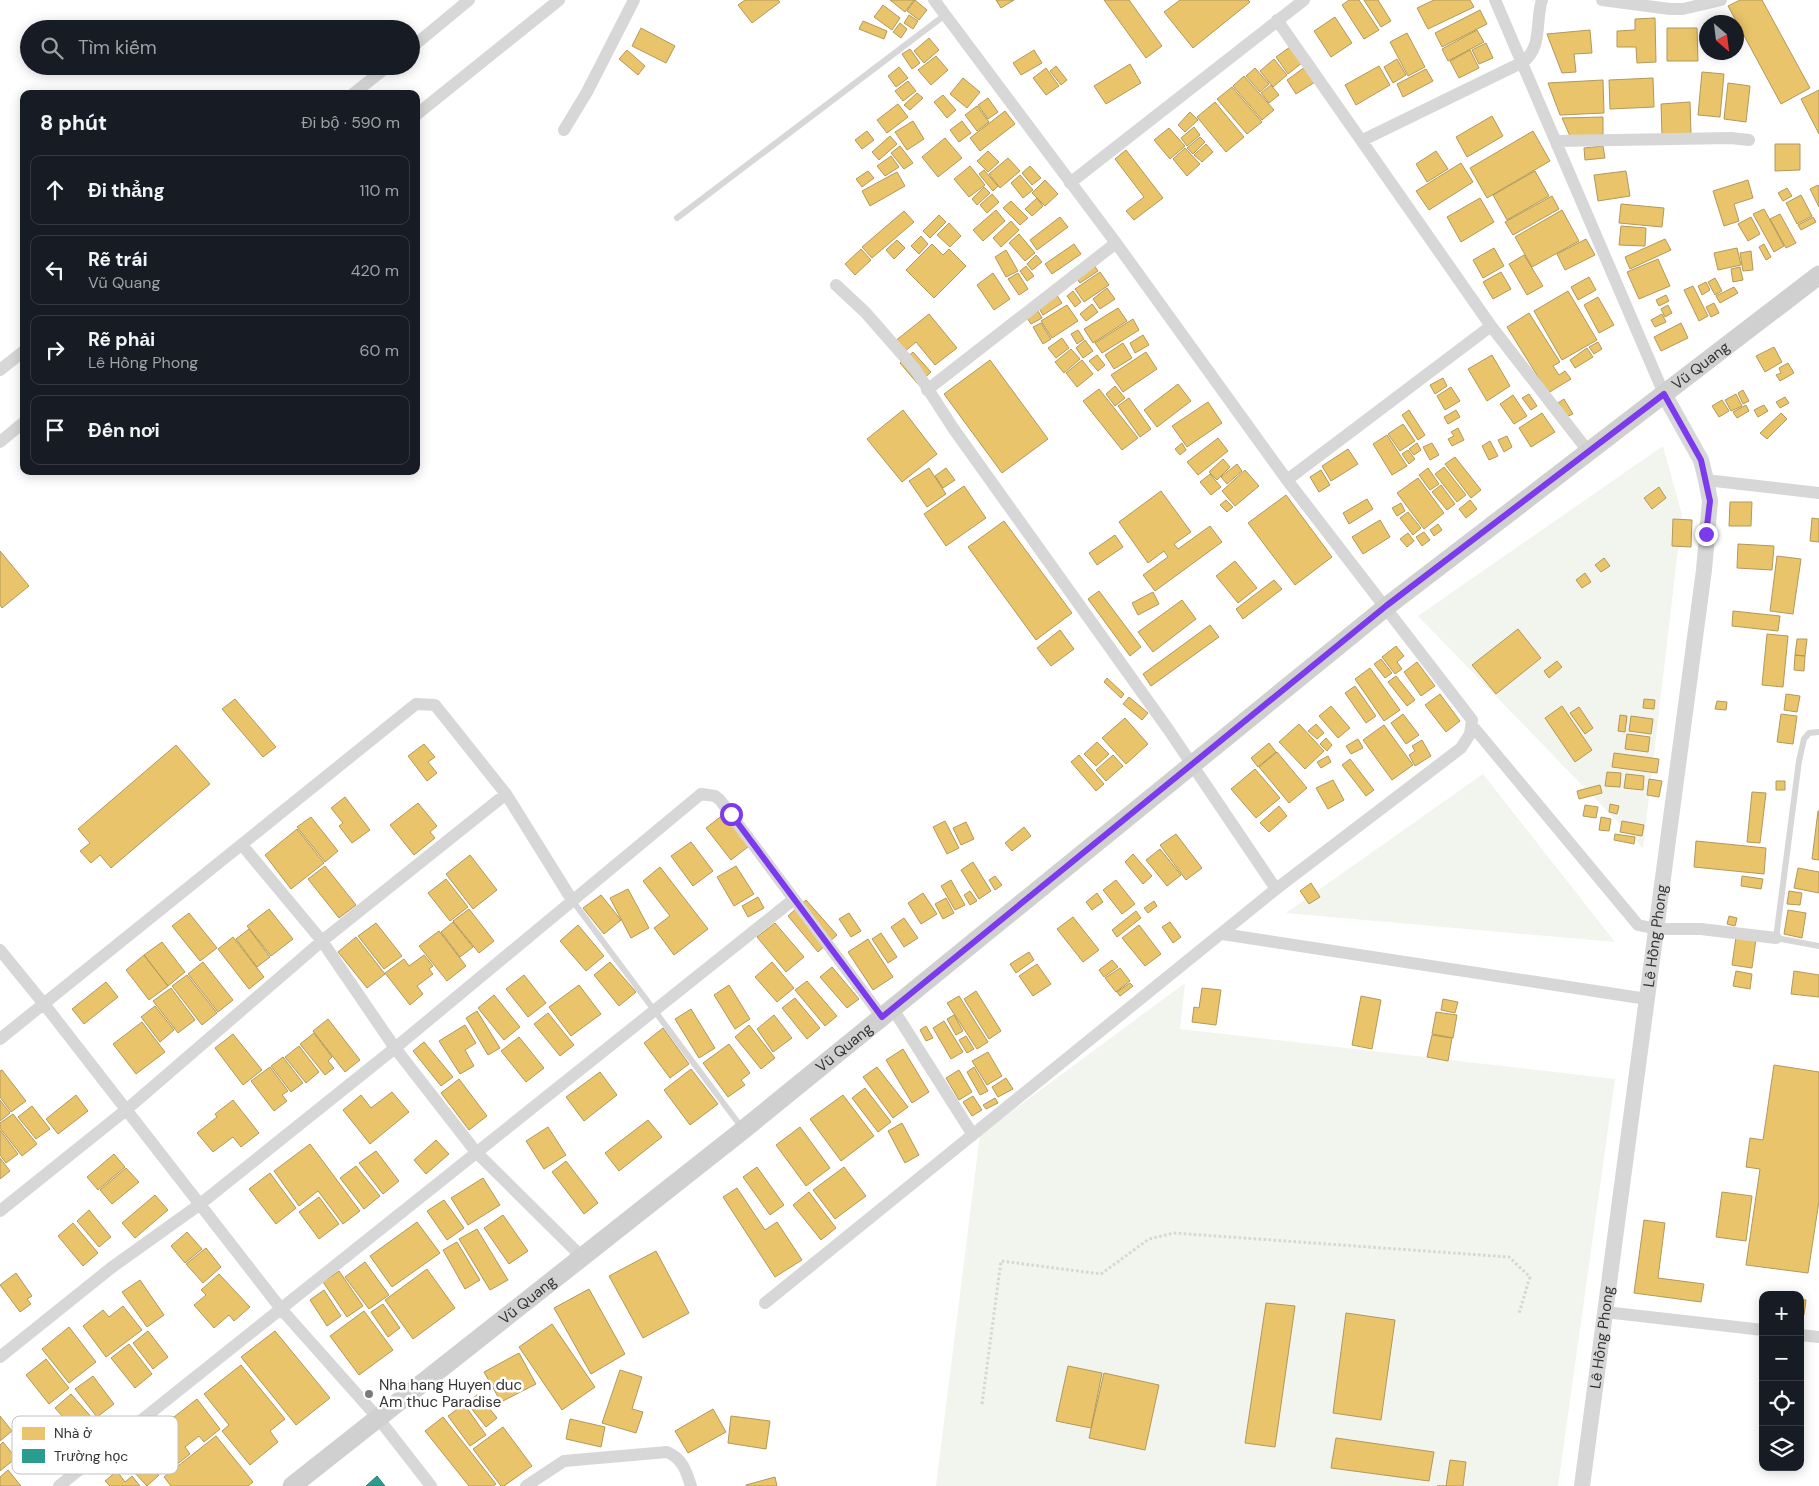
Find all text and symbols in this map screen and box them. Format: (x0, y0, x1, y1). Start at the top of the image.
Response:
north arrow (1699, 15, 1744, 60)
search box (20, 20, 420, 75)
icon: search (38, 34, 66, 62)
text: Tìm kiếm (78, 35, 157, 60)
text: 8 phút (40, 109, 107, 137)
text: Đi bộ · 590 m (301, 112, 400, 133)
icon: ahead (41, 176, 69, 204)
text: Đi thẳng (88, 178, 165, 203)
text: 110 m (360, 180, 399, 201)
text: Rẽ trái (88, 247, 148, 272)
icon: left (41, 256, 69, 284)
text: 420 m (351, 260, 399, 281)
text: Vũ Quang (88, 272, 160, 293)
text: Rẽ phải (88, 327, 155, 352)
icon: right (41, 336, 69, 364)
street label: Vũ Quang (1668, 337, 1734, 394)
text: 60 m (359, 340, 399, 361)
text: Lê Hồng Phong (88, 352, 198, 373)
icon: arrive (41, 416, 69, 444)
text: Đến nơi (88, 418, 160, 443)
route end (1695, 523, 1718, 546)
route start (720, 803, 743, 826)
street label: Lê Hồng Phong (1639, 883, 1672, 988)
street label: Vũ Quang (812, 1019, 877, 1077)
street label: Vũ Quang (495, 1271, 560, 1329)
street label: Lê Hồng Phong (1585, 1285, 1619, 1390)
map controls (1759, 1291, 1804, 1471)
button: + (1759, 1291, 1804, 1336)
button: − (1759, 1336, 1804, 1381)
place label: Nha hang Huyen duc Am thuc Paradise (379, 1375, 522, 1412)
button: locate (1759, 1381, 1804, 1426)
marker: Nha hang Huyen duc Am thuc Paradise (363, 1388, 375, 1400)
legend (12, 1416, 178, 1474)
text: Nhà ở (54, 1424, 92, 1442)
button: layers (1759, 1426, 1804, 1471)
text: Trường học (54, 1447, 128, 1465)

